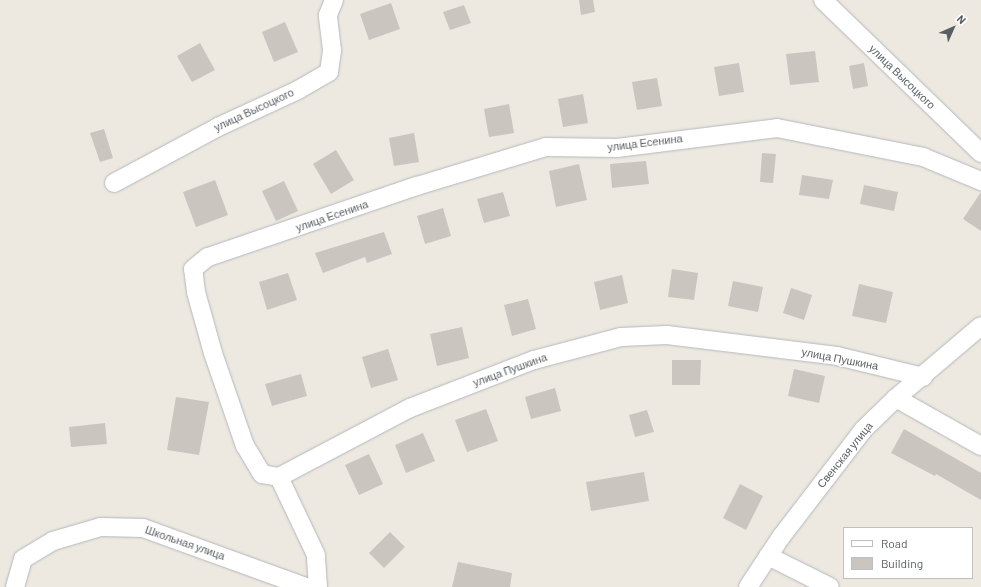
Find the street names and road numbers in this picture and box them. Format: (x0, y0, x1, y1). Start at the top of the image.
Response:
street label: улица Высоцкого (866, 42, 938, 112)
street label: улица Высоцкого (212, 86, 296, 134)
street label: улица Есенина (607, 132, 683, 154)
street label: улица Есенина (294, 197, 370, 235)
street label: улица Пушкина (801, 345, 879, 373)
street label: улица Пушкина (471, 350, 549, 390)
street label: Свенская улица (814, 419, 876, 491)
street label: Школьная улица (143, 523, 227, 563)

